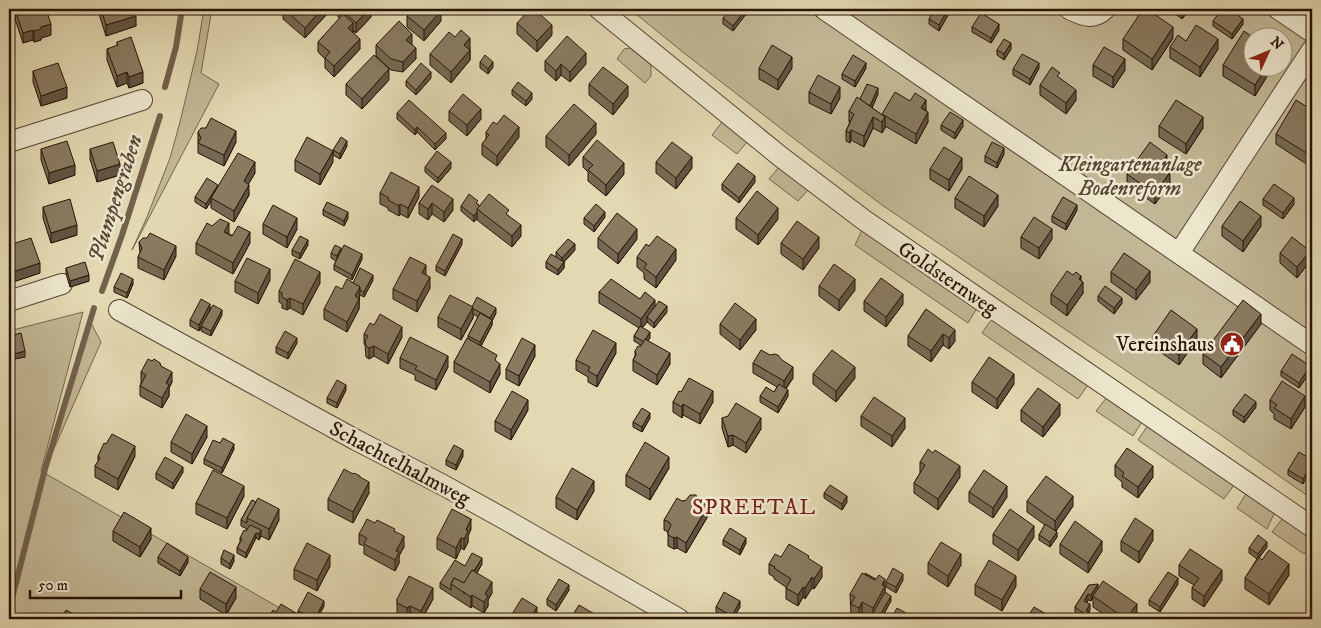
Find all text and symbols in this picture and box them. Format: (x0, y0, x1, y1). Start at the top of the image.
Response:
north arrow (1244, 28, 1294, 78)
text: N (1266, 33, 1287, 54)
water label: Plumpengraben (82, 131, 149, 266)
park label: Kleingartenanlage Bodenreform (1058, 152, 1202, 202)
street label: Goldsternweg (892, 236, 1003, 322)
public building icon: Vereinshaus (1219, 331, 1245, 357)
place label: Vereinshaus (1115, 332, 1214, 358)
street label: Schachtelhalmweg (325, 416, 475, 512)
district label: SPREETAL (692, 494, 816, 521)
scale bar (30, 568, 181, 600)
text: 50 m (38, 576, 68, 595)

